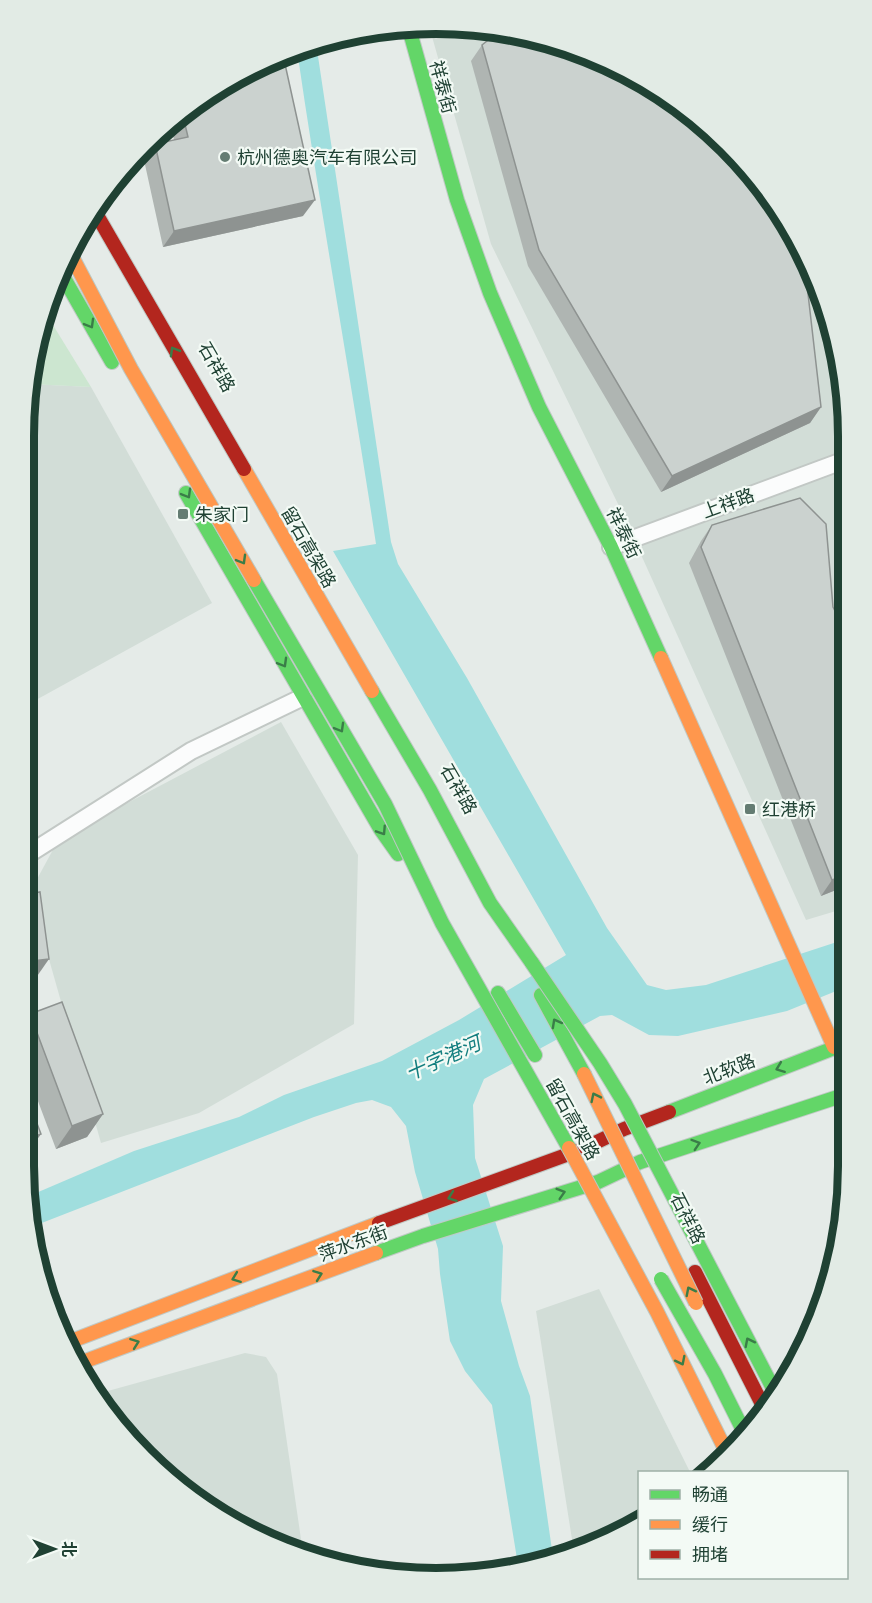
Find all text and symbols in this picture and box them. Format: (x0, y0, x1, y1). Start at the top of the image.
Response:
street label: 祥泰街 (426, 58, 460, 116)
place label: 杭州德奥汽车有限公司 (237, 147, 417, 168)
marker: 杭州德奥汽车有限公司 (218, 150, 232, 164)
one-way arrow (83, 318, 94, 328)
street label: 石祥路 (194, 338, 240, 396)
one-way arrow (170, 346, 181, 357)
street label: 上祥路 (699, 484, 757, 522)
one-way arrow (180, 487, 191, 498)
street label: 留石高架路 (277, 503, 341, 591)
place label: 朱家门 (195, 504, 249, 525)
street label: 祥泰街 (603, 504, 645, 562)
marker: 朱家门 (176, 507, 190, 521)
one-way arrow (235, 554, 247, 564)
one-way arrow (276, 657, 288, 667)
one-way arrow (333, 722, 345, 732)
street label: 石祥路 (436, 760, 482, 818)
place label: 红港桥 (762, 799, 816, 820)
marker: 红港桥 (743, 802, 757, 816)
one-way arrow (375, 825, 387, 835)
one-way arrow (552, 1019, 563, 1029)
water label: 十字港河 (402, 1029, 488, 1085)
street label: 北软路 (700, 1050, 758, 1088)
one-way arrow (775, 1061, 786, 1073)
street label: 留石高架路 (542, 1075, 604, 1163)
one-way arrow (590, 1092, 602, 1103)
one-way arrow (690, 1139, 701, 1151)
one-way arrow (555, 1188, 566, 1200)
one-way arrow (448, 1189, 458, 1202)
street label: 石祥路 (666, 1189, 710, 1247)
street label: 萍水东街 (316, 1221, 390, 1265)
one-way arrow (311, 1270, 322, 1282)
one-way arrow (231, 1271, 242, 1283)
one-way arrow (686, 1286, 697, 1297)
one-way arrow (745, 1337, 756, 1348)
one-way arrow (129, 1338, 140, 1350)
one-way arrow (674, 1355, 686, 1366)
legend (638, 1471, 848, 1579)
text: 畅通 (692, 1484, 728, 1505)
text: 缓行 (692, 1514, 728, 1535)
north arrow (24, 1519, 84, 1579)
text: 北 (59, 1541, 78, 1557)
text: 拥堵 (692, 1544, 728, 1565)

